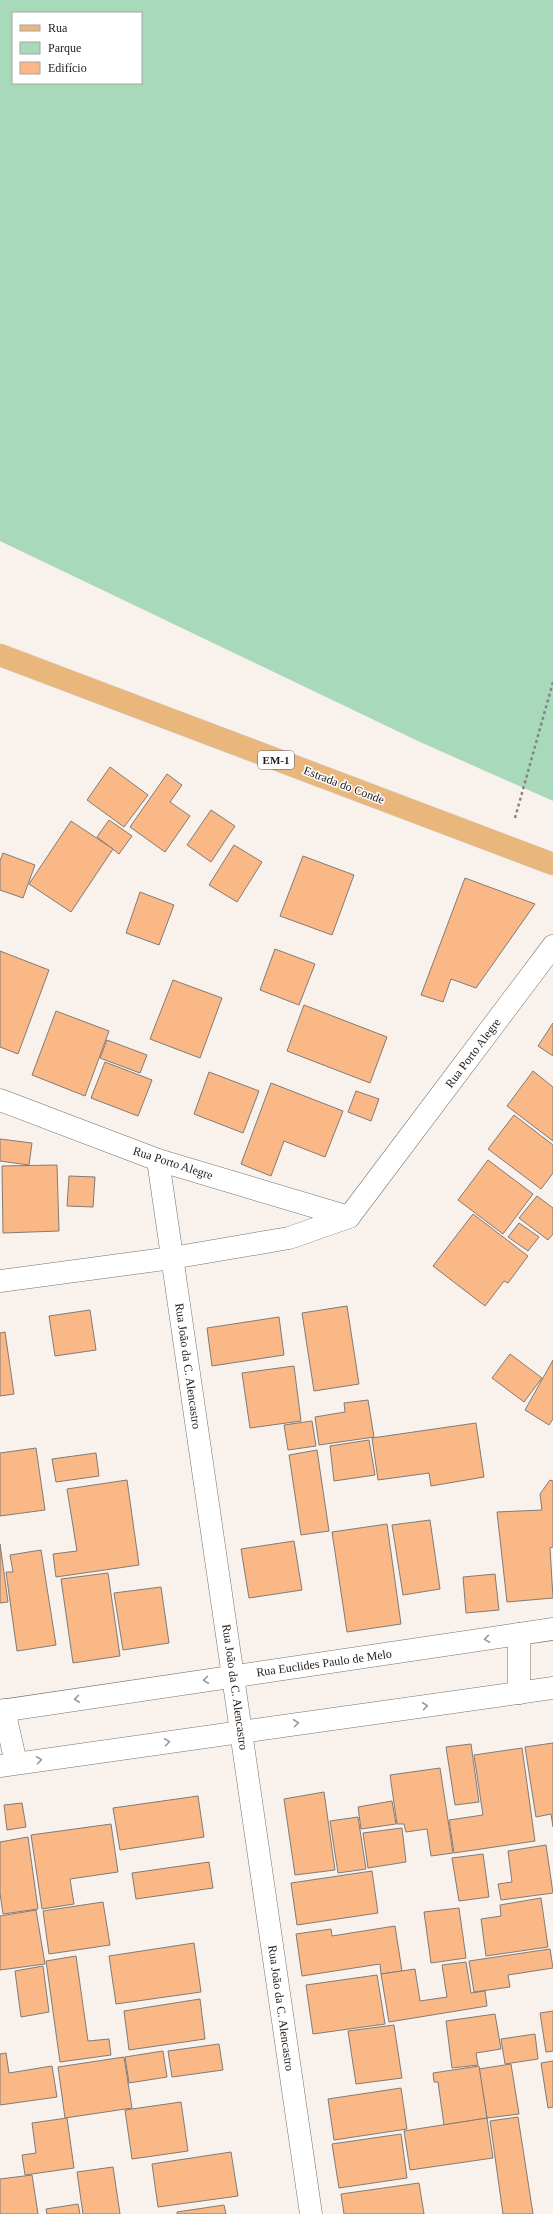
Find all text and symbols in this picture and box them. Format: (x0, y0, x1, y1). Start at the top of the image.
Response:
legend (12, 12, 142, 84)
text: Rua (48, 21, 68, 35)
text: Parque (48, 41, 81, 55)
text: Edifício (48, 61, 87, 75)
road number: EM-1 (258, 751, 294, 769)
street label: Estrada do Conde (302, 763, 386, 807)
street label: Rua Porto Alegre (442, 1016, 504, 1090)
street label: Rua Porto Alegre (131, 1143, 215, 1183)
street label: Rua João da C. Alencastro (172, 1302, 204, 1430)
street label: Rua João da C. Alencastro (219, 1623, 251, 1751)
one-way arrow (484, 1634, 490, 1643)
street label: Rua Euclides Paulo de Melo (255, 1647, 393, 1679)
one-way arrow (203, 1675, 209, 1684)
one-way arrow (74, 1695, 80, 1703)
one-way arrow (422, 1702, 428, 1711)
one-way arrow (293, 1719, 299, 1728)
one-way arrow (164, 1738, 170, 1747)
one-way arrow (36, 1756, 42, 1765)
street label: Rua João da C. Alencastro (265, 1944, 297, 2072)

